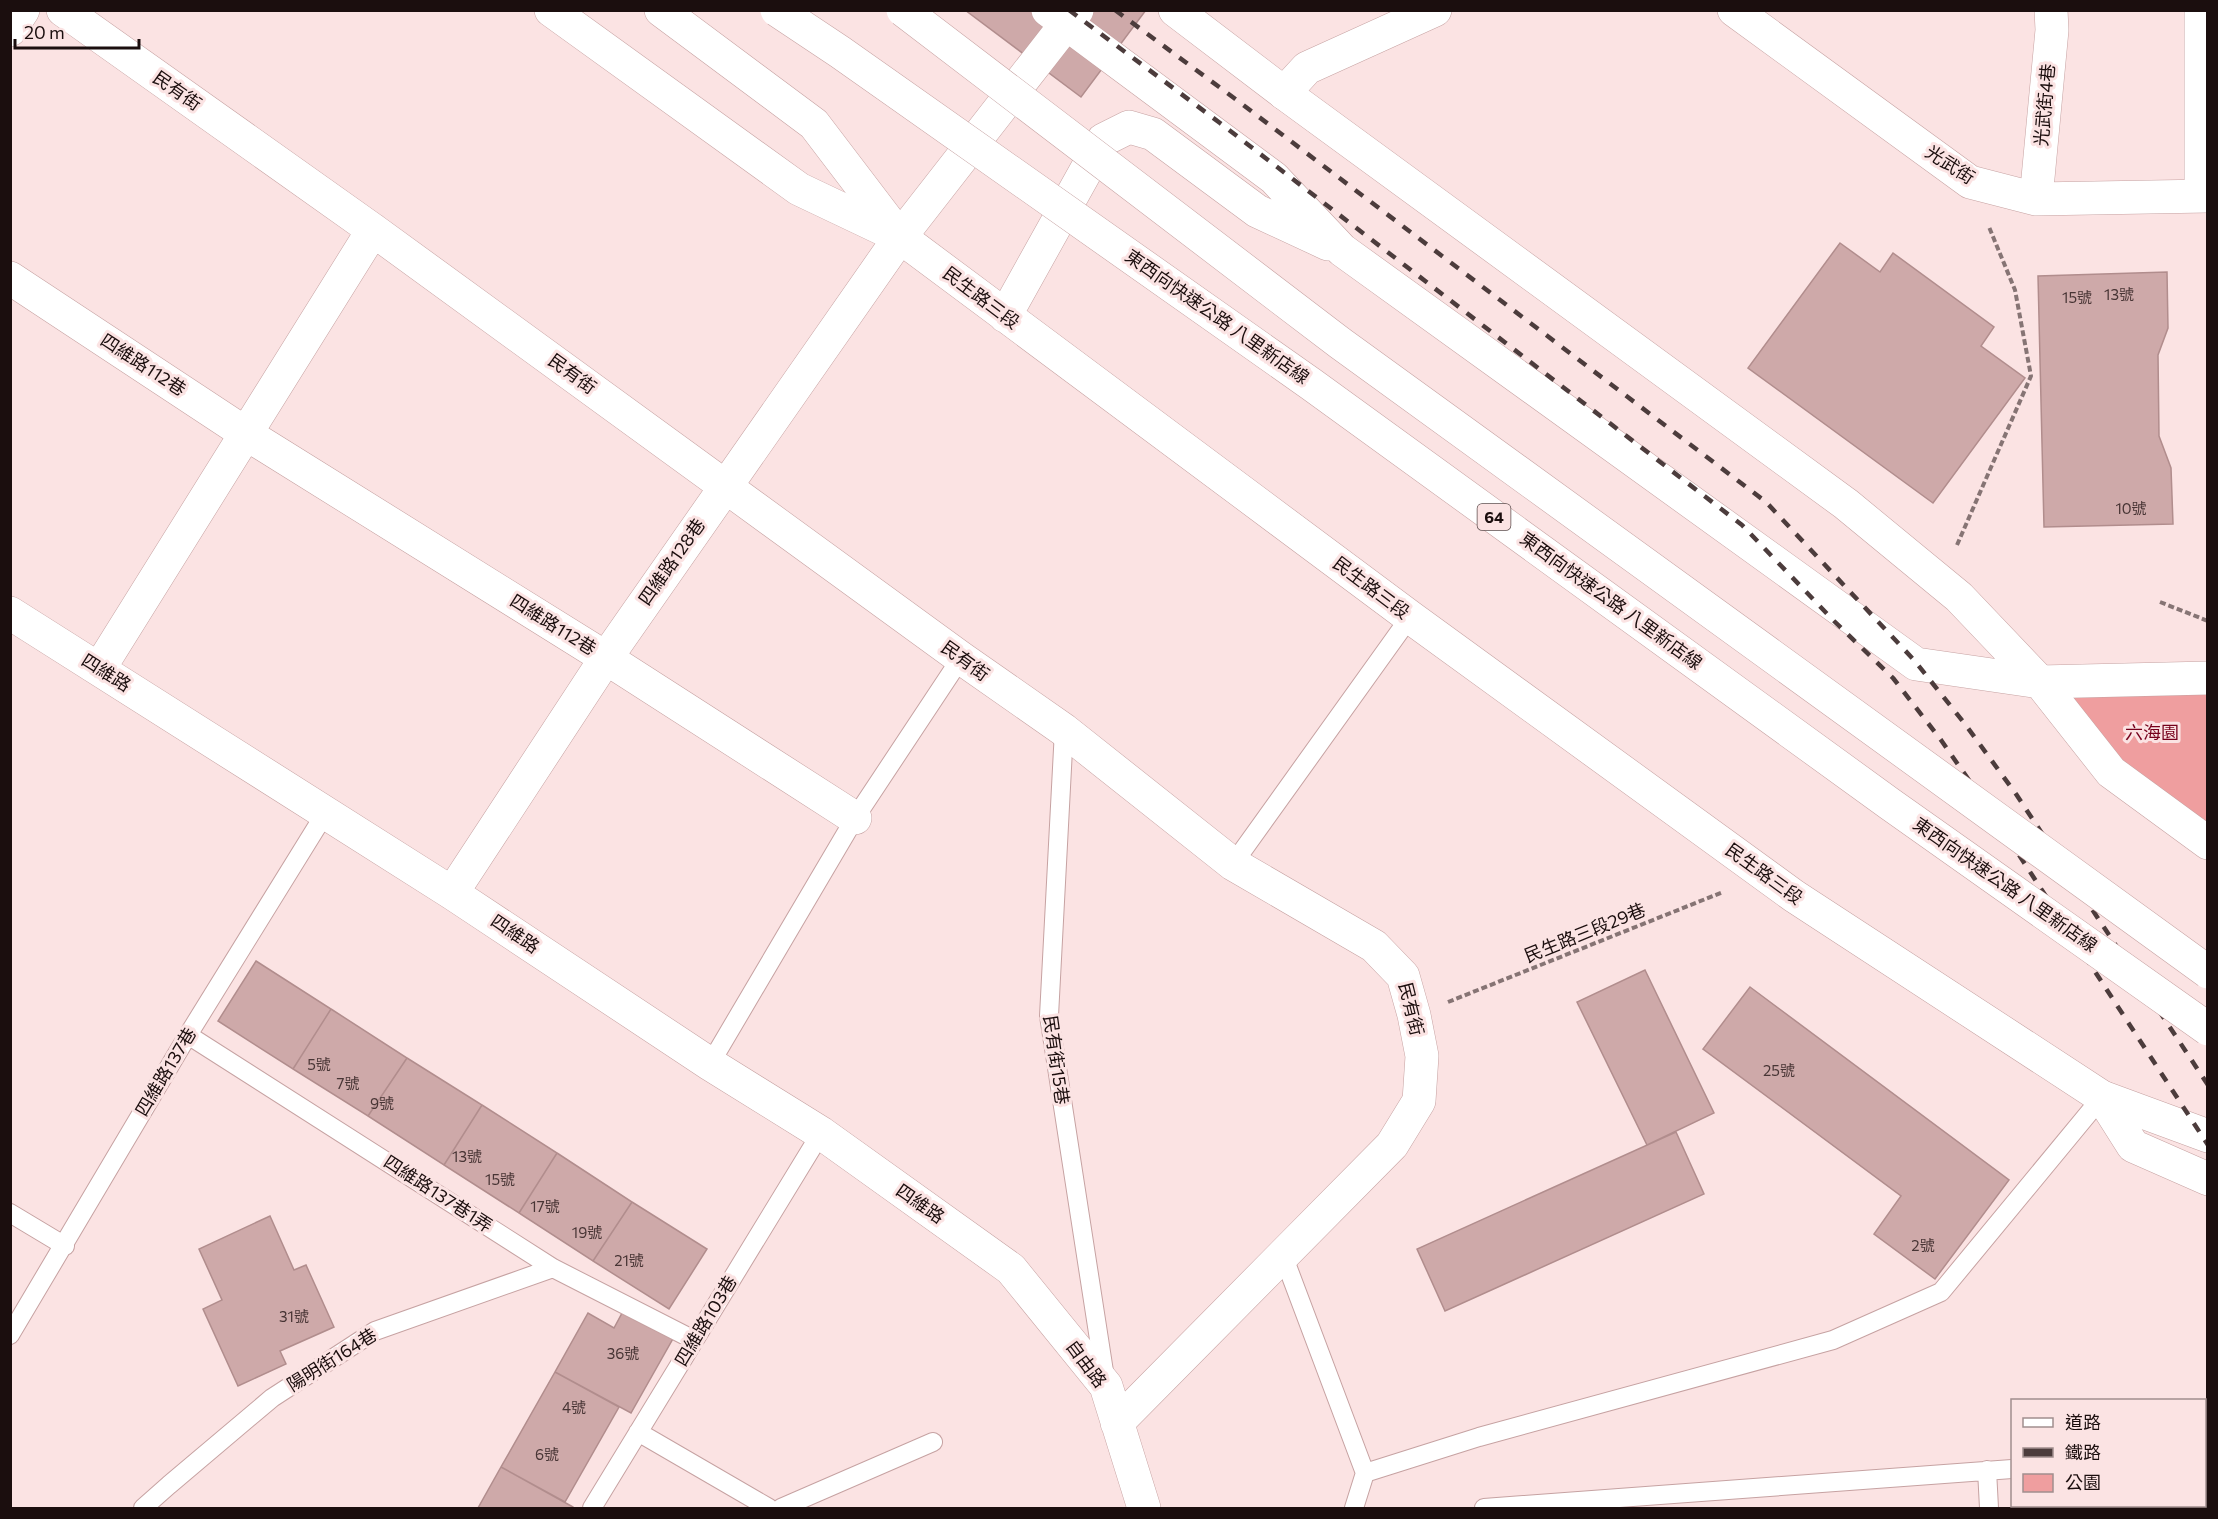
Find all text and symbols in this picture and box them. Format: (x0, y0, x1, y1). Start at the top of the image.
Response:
scale bar (15, 12, 140, 50)
text: 20 m (24, 21, 65, 43)
street label: 光武街4巷 (2029, 63, 2059, 147)
street label: 民有街 (149, 66, 206, 115)
street label: 光武街 (1922, 140, 1979, 188)
street label: 東西向快速公路 八里新店線 (1121, 244, 1314, 388)
street label: 民生路三段 (939, 261, 1024, 333)
house number: 13號 (2104, 285, 2134, 303)
house number: 15號 (2062, 288, 2092, 306)
street label: 四維路112巷 (97, 328, 190, 400)
street label: 民有街 (544, 348, 601, 398)
house number: 10號 (2115, 499, 2147, 517)
road number: 64 (1478, 504, 1510, 530)
street label: 四維路128巷 (633, 514, 709, 609)
street label: 東西向快速公路 八里新店線 (1516, 527, 1707, 674)
street label: 民生路三段 (1329, 551, 1414, 623)
street label: 四維路112巷 (506, 589, 601, 659)
street label: 民有街 (937, 635, 994, 685)
street label: 四維路 (78, 649, 135, 696)
park label: 六海園 (2125, 721, 2179, 743)
street label: 東西向快速公路 八里新店線 (1909, 812, 2102, 956)
street label: 民生路三段 (1722, 838, 1807, 909)
street label: 民生路三段29巷 (1521, 898, 1648, 966)
street label: 四維路 (487, 909, 544, 957)
street label: 民有街 (1395, 980, 1429, 1038)
street label: 民有街15巷 (1040, 1014, 1074, 1106)
street label: 四維路137巷 (130, 1023, 200, 1120)
house number: 5號 (307, 1055, 331, 1073)
house number: 25號 (1763, 1061, 1795, 1079)
house number: 7號 (337, 1074, 359, 1092)
house number: 9號 (370, 1094, 394, 1112)
house number: 13號 (452, 1147, 482, 1165)
street label: 四維路137巷1弄 (380, 1150, 497, 1236)
house number: 15號 (485, 1170, 515, 1188)
street label: 四維路 (892, 1179, 949, 1228)
house number: 17號 (530, 1197, 560, 1215)
house number: 19號 (572, 1223, 602, 1241)
house number: 2號 (1911, 1236, 1935, 1254)
house number: 21號 (614, 1251, 644, 1269)
street label: 四維路103巷 (670, 1271, 741, 1370)
house number: 31號 (279, 1307, 309, 1325)
street label: 陽明街164巷 (283, 1323, 380, 1395)
street label: 自由路 (1062, 1335, 1112, 1392)
house number: 36號 (607, 1344, 639, 1362)
house number: 4號 (562, 1398, 586, 1416)
legend (2011, 1399, 2206, 1507)
text: 道路 (2065, 1411, 2101, 1433)
text: 鐵路 (2065, 1441, 2101, 1463)
house number: 6號 (535, 1445, 559, 1463)
text: 公園 (2065, 1471, 2101, 1493)

